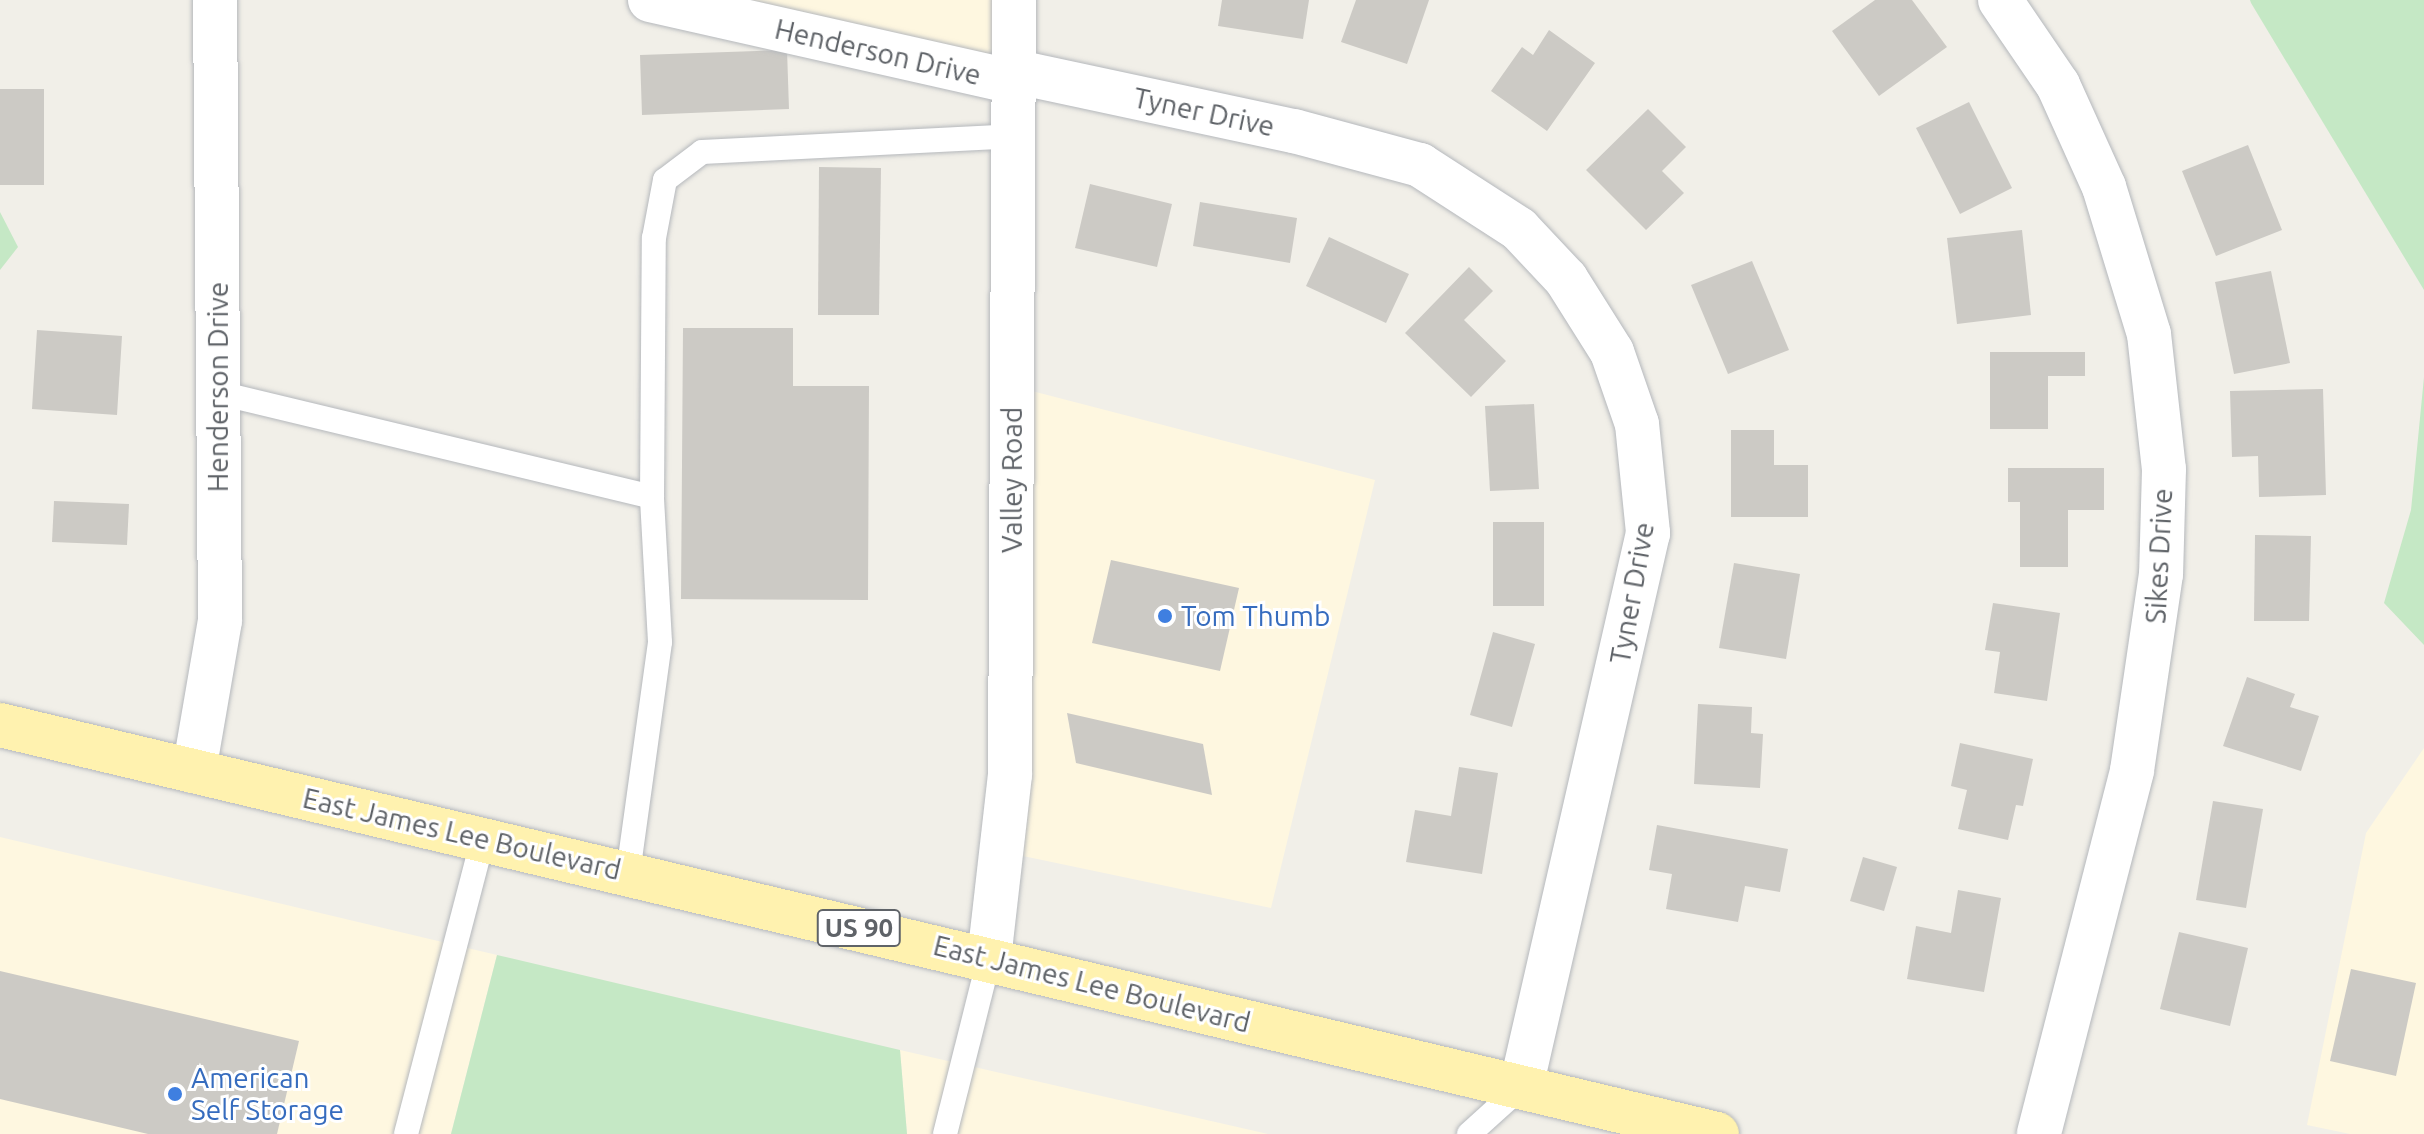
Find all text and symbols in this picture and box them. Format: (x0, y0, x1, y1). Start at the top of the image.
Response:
street label: Henderson Drive (772, 12, 984, 92)
street label: Tyner Drive (1130, 81, 1278, 143)
street label: Henderson Drive (201, 282, 235, 492)
street label: Valley Road (995, 407, 1029, 553)
street label: Sikes Drive (2139, 488, 2179, 624)
street label: Tyner Drive (1603, 520, 1661, 666)
place label: Tom Thumb (1181, 599, 1330, 633)
marker: Tom Thumb (1156, 607, 1174, 625)
street label: East James Lee Boulevard (300, 781, 624, 887)
road number: US 90 (815, 906, 903, 950)
street label: East James Lee Boulevard (930, 928, 1254, 1040)
place label: American Self Storage (191, 1061, 344, 1127)
marker: American Self Storage (166, 1085, 184, 1103)

